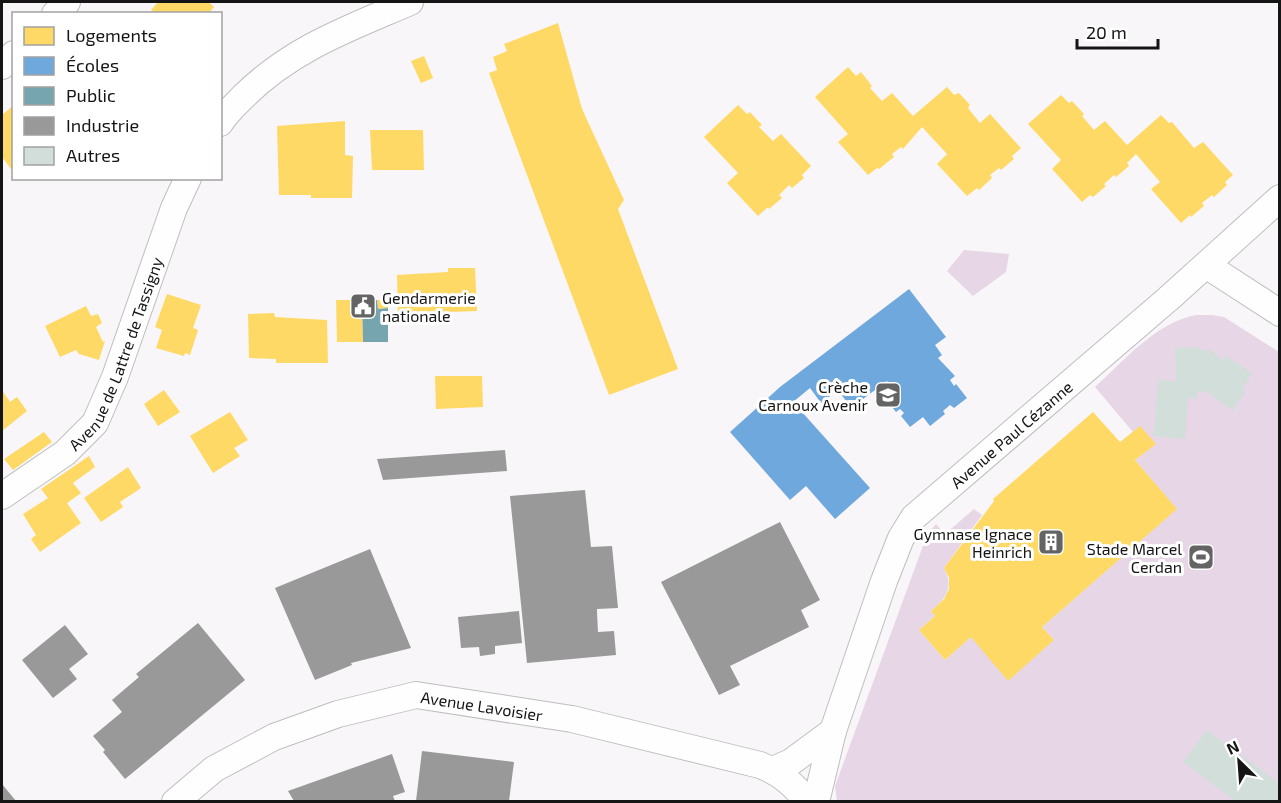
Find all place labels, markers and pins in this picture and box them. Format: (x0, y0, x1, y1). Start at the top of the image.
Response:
place label: Gendarmerie nationale (382, 288, 476, 325)
public building icon: Gendarmerie nationale (348, 291, 378, 321)
place label: Crèche Carnoux Avenir (758, 377, 869, 414)
school or university icon: Crèche Carnoux Avenir (873, 380, 903, 410)
place label: Gymnase Ignace Heinrich (914, 524, 1032, 561)
building icon: Gymnase Ignace Heinrich (1036, 527, 1066, 557)
place label: Stade Marcel Cerdan (1087, 539, 1182, 576)
sports icon: Stade Marcel Cerdan (1186, 542, 1216, 572)

